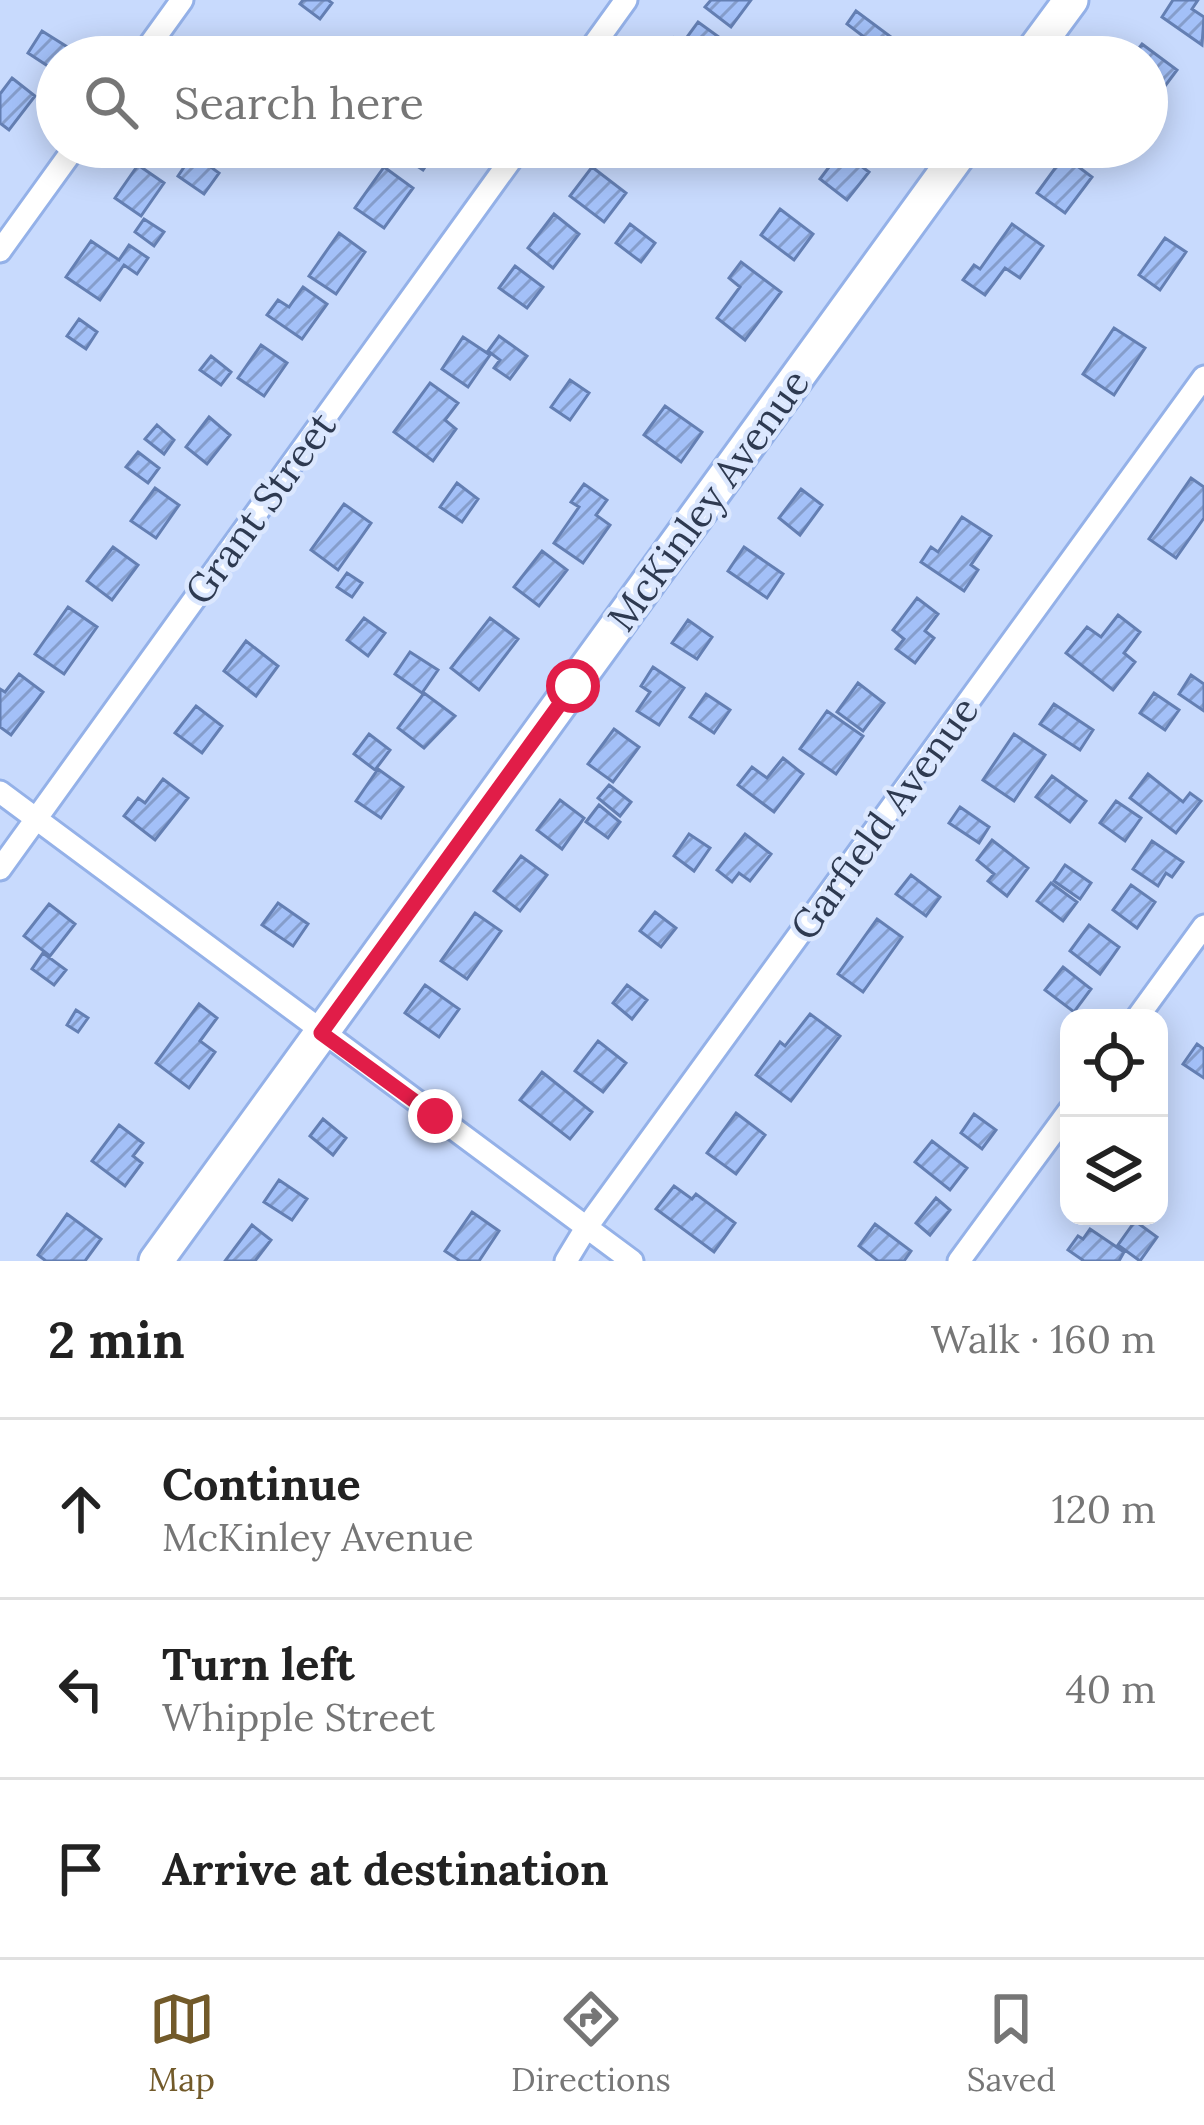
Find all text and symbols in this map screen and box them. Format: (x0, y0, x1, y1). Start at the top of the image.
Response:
search box (36, 36, 1168, 168)
icon: search (78, 69, 144, 135)
text: Search here (174, 74, 424, 131)
street label: McKinley Avenue (596, 359, 820, 641)
street label: Grant Street (173, 402, 347, 614)
route start (546, 659, 600, 713)
street label: Garfield Avenue (779, 687, 989, 949)
map controls (1060, 1009, 1168, 1225)
button: locate (1060, 1009, 1168, 1117)
route end (408, 1089, 462, 1143)
button: layers (1060, 1117, 1168, 1225)
text: 2 min (48, 1307, 185, 1372)
text: Walk · 160 m (931, 1314, 1156, 1364)
text: Continue (162, 1455, 361, 1512)
icon: ahead (48, 1476, 114, 1542)
text: 120 m (1052, 1484, 1156, 1534)
text: McKinley Avenue (162, 1512, 474, 1562)
text: Turn left (162, 1635, 355, 1692)
icon: left (48, 1656, 114, 1722)
text: 40 m (1066, 1664, 1156, 1714)
text: Whipple Street (162, 1692, 435, 1742)
icon: arrive (48, 1836, 114, 1902)
text: Arrive at destination (162, 1840, 609, 1897)
tab: Map (148, 1986, 215, 2100)
tab: Directions (511, 1986, 671, 2100)
tab: Saved (967, 1986, 1056, 2100)

